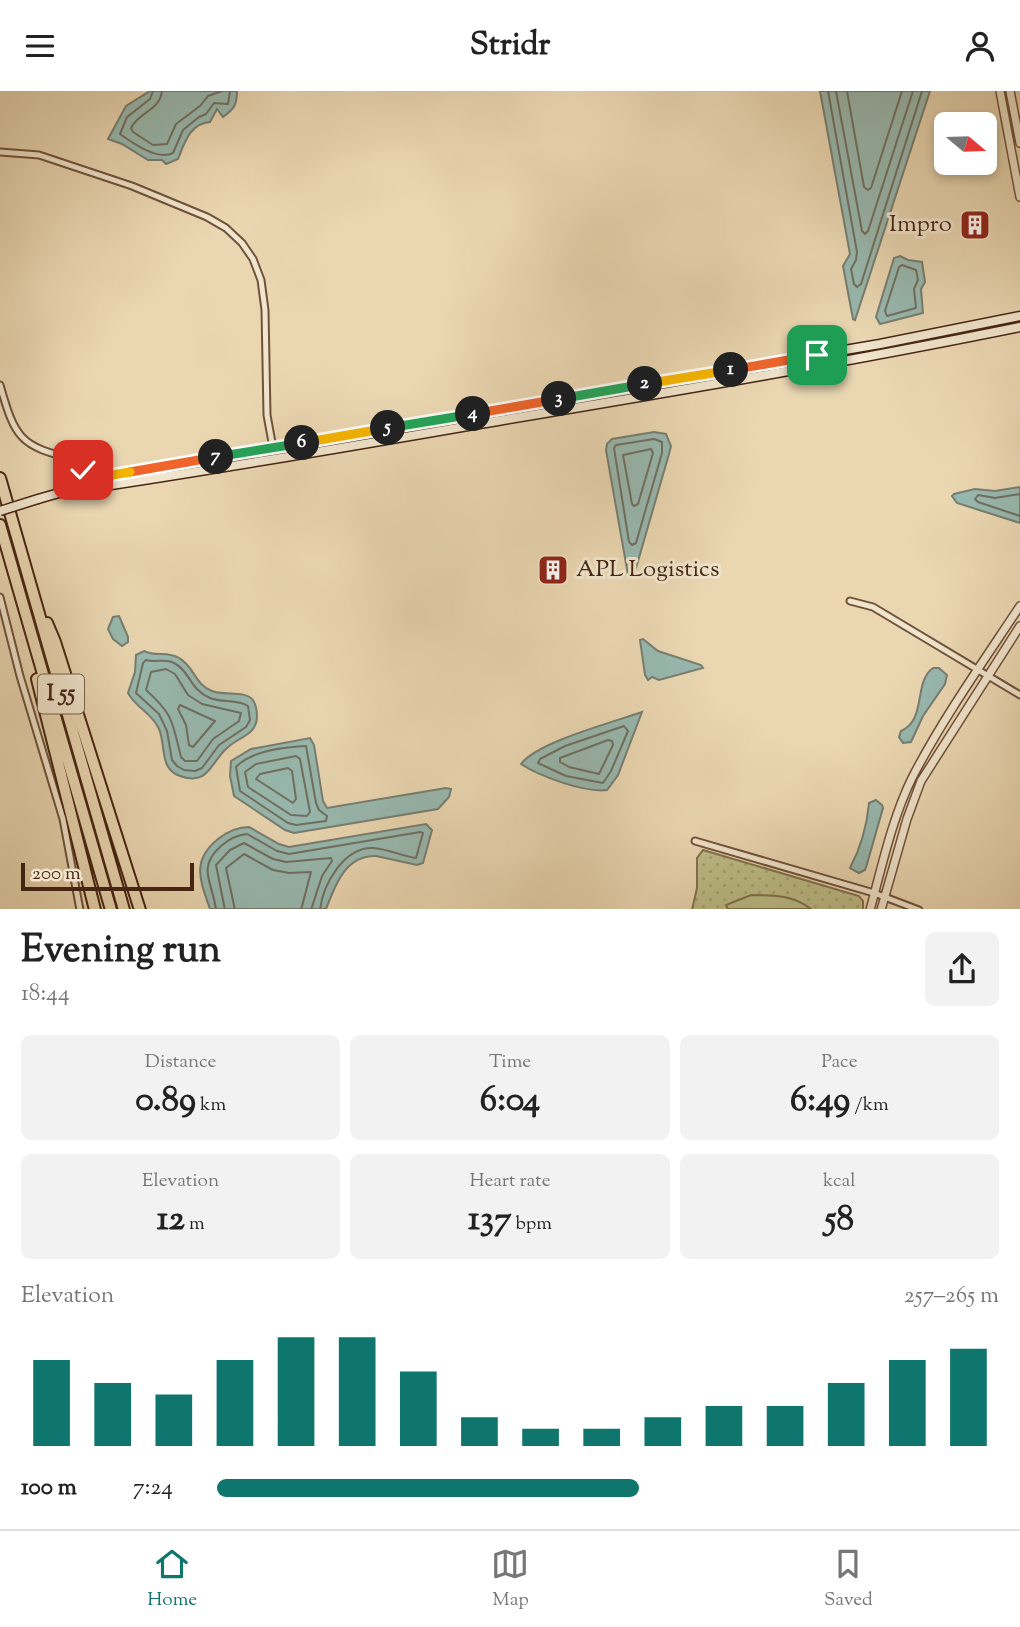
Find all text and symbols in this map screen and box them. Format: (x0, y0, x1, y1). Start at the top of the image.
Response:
text: Stridr (470, 23, 550, 69)
icon: menu (21, 27, 59, 65)
icon: person (961, 27, 999, 65)
north arrow (934, 112, 998, 175)
map controls (934, 112, 997, 175)
place label: Impro (889, 208, 952, 242)
building icon: Impro (958, 208, 992, 242)
pin (787, 325, 847, 385)
icon: arrive (798, 336, 836, 374)
pin: 1 (714, 353, 748, 387)
text: 1 (727, 356, 734, 383)
pin: 2 (628, 367, 662, 401)
text: 2 (640, 370, 649, 397)
pin: 3 (542, 381, 576, 417)
text: 3 (555, 385, 562, 412)
pin: 4 (456, 397, 490, 431)
text: 4 (468, 400, 477, 427)
pin: 5 (370, 411, 406, 445)
text: 5 (384, 414, 391, 441)
pin: 6 (284, 425, 320, 461)
text: 6 (297, 429, 306, 456)
pin: 7 (198, 439, 234, 475)
pin (53, 440, 113, 500)
text: 7 (211, 443, 220, 470)
icon: check (64, 451, 102, 489)
building icon: APL Logistics (536, 553, 570, 587)
place label: APL Logistics (576, 553, 719, 587)
road number: I 55 (38, 674, 84, 713)
scale bar (21, 860, 194, 892)
text: 200 m (32, 861, 81, 888)
text: Evening run (21, 925, 221, 979)
button: share (925, 932, 999, 1006)
text: 18:44 (21, 978, 69, 1011)
text: Distance (145, 1049, 216, 1076)
text: Time (489, 1049, 531, 1076)
text: Pace (821, 1049, 858, 1076)
text: 0.89 (135, 1076, 196, 1127)
text: 6:04 (480, 1076, 540, 1127)
text: 6:49 (790, 1076, 850, 1127)
text: km (196, 1092, 226, 1119)
text: /km (850, 1092, 889, 1119)
text: Elevation (142, 1168, 219, 1195)
text: Heart rate (469, 1168, 551, 1195)
text: kcal (823, 1168, 856, 1195)
text: 12 (157, 1195, 185, 1246)
text: 137 (468, 1195, 512, 1246)
text: 58 (825, 1195, 854, 1246)
text: m (185, 1211, 205, 1238)
text: bpm (512, 1211, 552, 1238)
text: Elevation (21, 1280, 114, 1313)
text: 257–265 m (904, 1280, 999, 1313)
text: 100 m (21, 1472, 77, 1505)
text: 7:24 (133, 1472, 173, 1505)
tab: Home (147, 1545, 197, 1614)
tab: Map (491, 1545, 529, 1614)
tab: Saved (824, 1545, 873, 1614)

